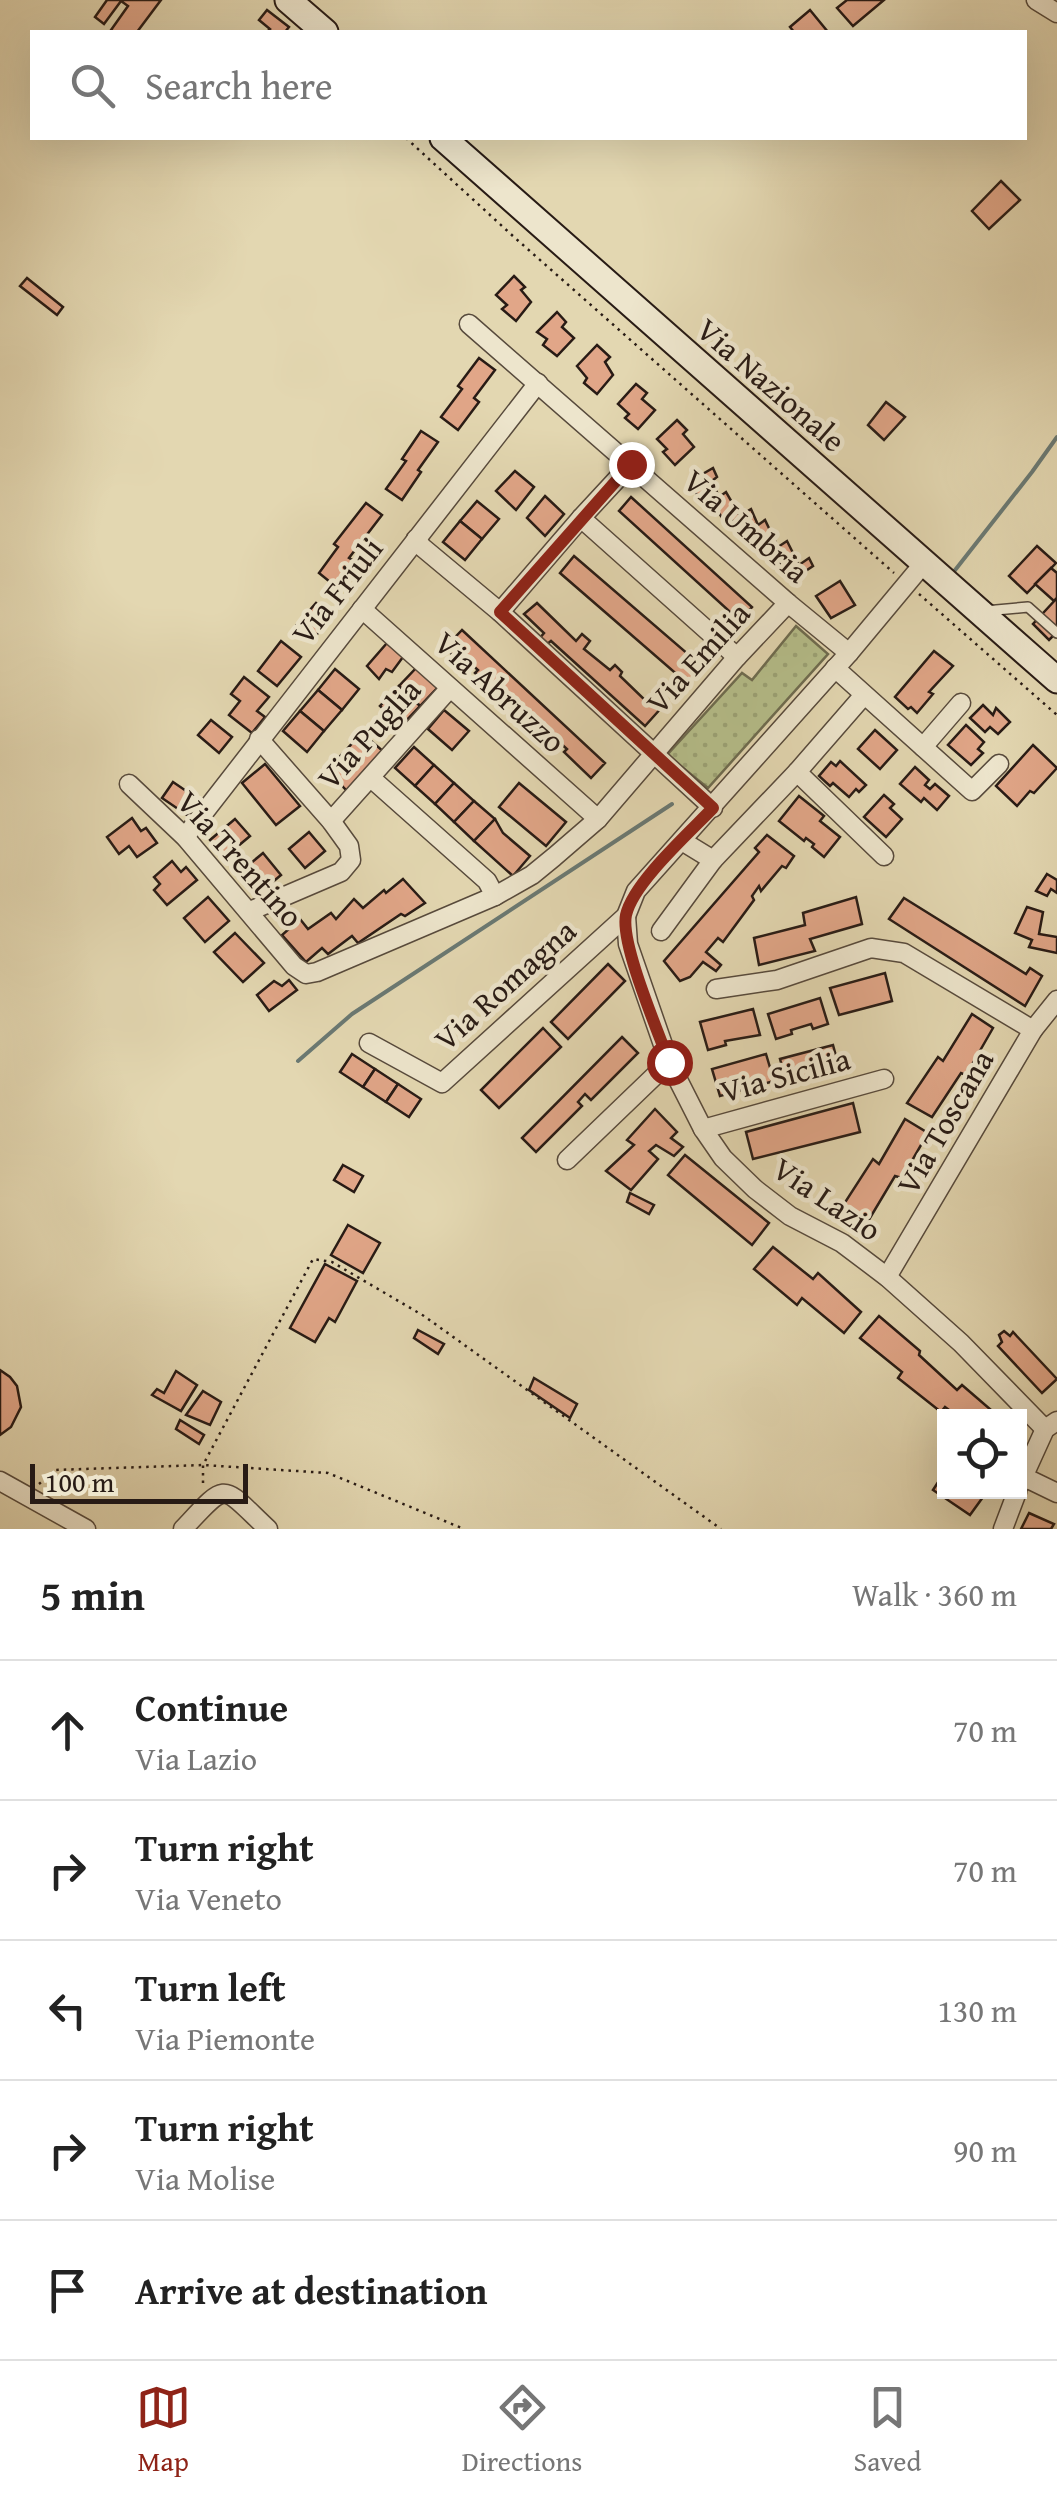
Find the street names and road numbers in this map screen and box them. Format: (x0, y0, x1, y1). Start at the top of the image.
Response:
street label: Via Nazionale (686, 306, 856, 463)
street label: Via Umbria (673, 458, 820, 594)
street label: Via Friuli (280, 527, 394, 654)
street label: Via Emilia (634, 591, 761, 724)
street label: Via Abruzzo (424, 620, 577, 764)
street label: Via Puglia (306, 668, 431, 800)
street label: Via Trentino (166, 780, 315, 938)
street label: Via Romagna (423, 908, 586, 1061)
street label: Via Sicilia (715, 1035, 855, 1114)
street label: Via Toscana (884, 1041, 1005, 1203)
street label: Via Lazio (764, 1145, 891, 1252)

